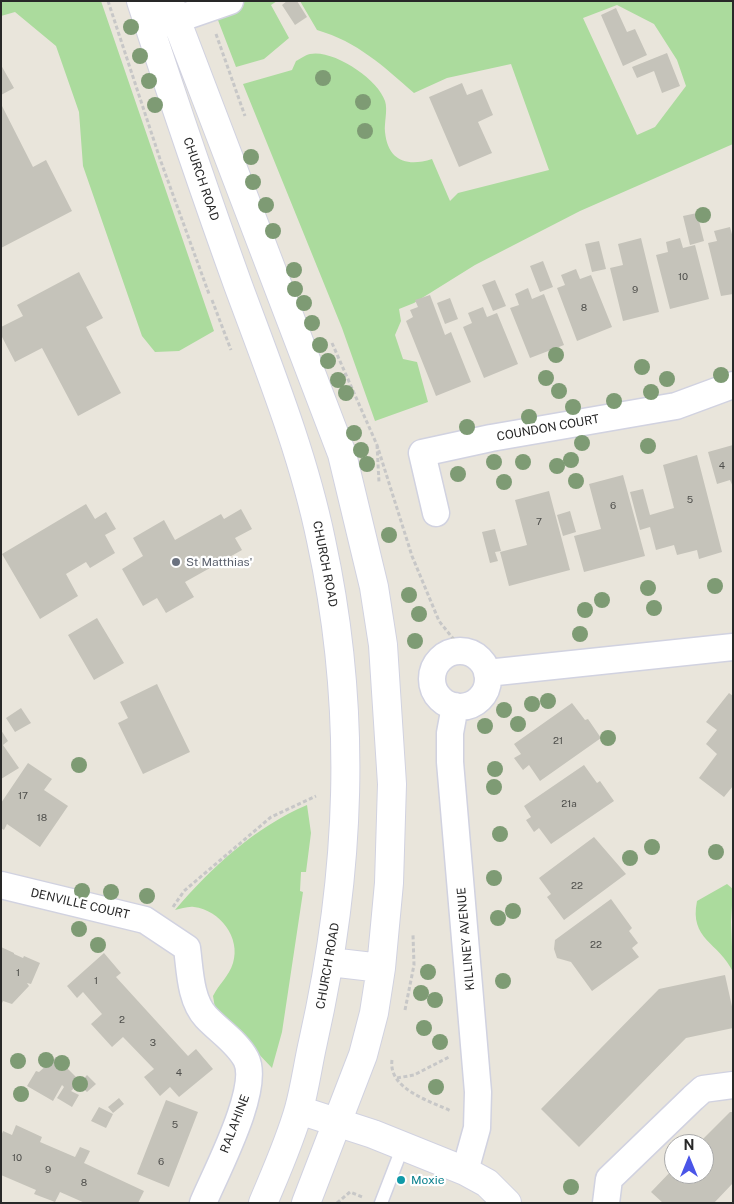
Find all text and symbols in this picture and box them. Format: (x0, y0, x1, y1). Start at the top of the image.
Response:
street label: CHURCH ROAD (180, 135, 222, 223)
house number: 10 (678, 271, 688, 283)
house number: 9 (632, 284, 638, 296)
house number: 8 (581, 302, 587, 314)
street label: COUNDON COURT (496, 412, 600, 444)
house number: 4 (719, 460, 725, 472)
house number: 5 (687, 494, 693, 506)
house number: 6 (610, 500, 616, 512)
house number: 7 (536, 516, 542, 528)
street label: CHURCH ROAD (310, 520, 340, 608)
place label: St Matthias' (186, 555, 253, 569)
marker: St Matthias' (170, 556, 182, 568)
house number: 21 (553, 735, 563, 747)
house number: 17 (18, 790, 28, 802)
house number: 21a (561, 798, 577, 810)
house number: 18 (37, 812, 47, 824)
house number: 22 (571, 880, 583, 892)
street label: DENVILLE COURT (29, 886, 131, 922)
street label: KILLINEY AVENUE (454, 887, 478, 991)
street label: CHURCH ROAD (313, 922, 343, 1010)
house number: 22 (590, 939, 602, 951)
house number: 1 (16, 967, 20, 979)
house number: 1 (94, 975, 98, 987)
house number: 2 (119, 1014, 125, 1026)
house number: 3 (150, 1037, 156, 1049)
house number: 4 (176, 1067, 182, 1079)
street label: RALAHINE (217, 1093, 253, 1155)
house number: 5 (172, 1119, 178, 1131)
north arrow (664, 1134, 714, 1184)
text: N (684, 1137, 694, 1153)
house number: 10 (12, 1152, 22, 1164)
house number: 6 (158, 1156, 164, 1168)
house number: 9 (45, 1164, 51, 1176)
place label: Moxie (411, 1173, 444, 1187)
marker: Moxie (395, 1174, 407, 1186)
house number: 8 (81, 1177, 87, 1189)

